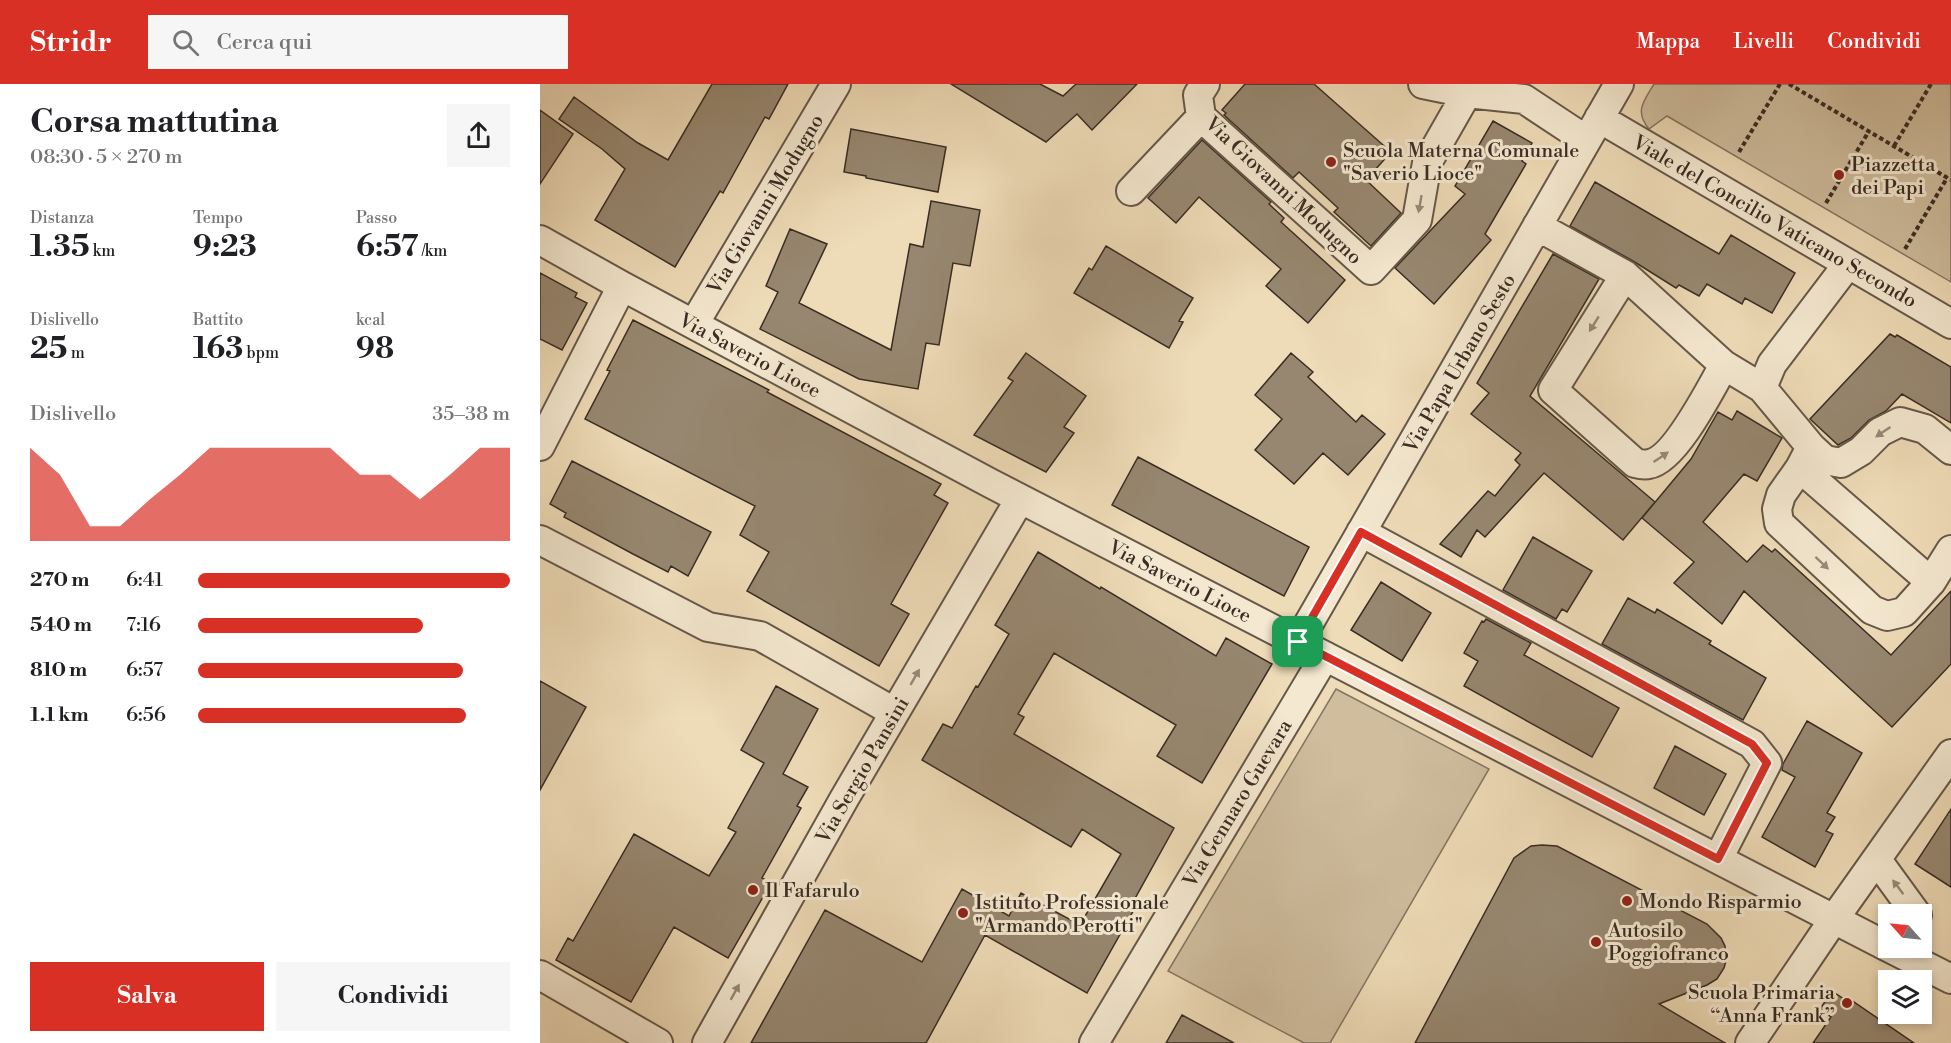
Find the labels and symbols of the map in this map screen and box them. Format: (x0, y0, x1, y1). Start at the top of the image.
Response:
street label: Via Giovanni Modugno (702, 110, 830, 300)
street label: Via Giovanni Modugno (1198, 111, 1367, 270)
street label: Viale del Concilio Vaticano Secondo (1627, 130, 1921, 314)
place label: Scuola Materna Comunale "Saverio Lioce" (1343, 139, 1579, 187)
place label: Piazzetta dei Papi (1851, 153, 1936, 201)
marker: Scuola Materna Comunale "Saverio Lioce" (1324, 155, 1338, 169)
marker: Piazzetta dei Papi (1832, 168, 1846, 182)
one-way arrow (1415, 195, 1424, 214)
street label: Via Papa Urbano Sesto (1398, 270, 1522, 459)
street label: Via Saverio Lioce (673, 308, 825, 404)
one-way arrow (1589, 316, 1600, 332)
one-way arrow (1874, 427, 1891, 438)
one-way arrow (1652, 451, 1668, 463)
street label: Via Saverio Lioce (1103, 535, 1255, 629)
one-way arrow (1815, 556, 1829, 570)
pin (1272, 616, 1323, 667)
one-way arrow (910, 669, 921, 685)
street label: Via Sergio Pansini (811, 693, 916, 849)
street label: Via Gennaro Guevara (1178, 715, 1299, 893)
place label: Il Fafarulo (765, 879, 860, 904)
one-way arrow (1892, 880, 1904, 895)
marker: Il Fafarulo (746, 883, 760, 897)
place label: Mondo Risparmio (1639, 890, 1802, 915)
place label: Istituto Professionale "Armando Perotti" (975, 891, 1169, 939)
marker: Mondo Risparmio (1620, 894, 1634, 908)
north arrow (1878, 904, 1932, 958)
marker: Istituto Professionale "Armando Perotti" (956, 906, 970, 920)
place label: Autosilo Poggiofranco (1607, 919, 1729, 967)
marker: Autosilo Poggiofranco (1589, 935, 1603, 949)
place label: Scuola Primaria “Anna Frank” (1688, 981, 1836, 1029)
one-way arrow (730, 983, 740, 1000)
marker: Scuola Primaria “Anna Frank” (1840, 996, 1854, 1010)

